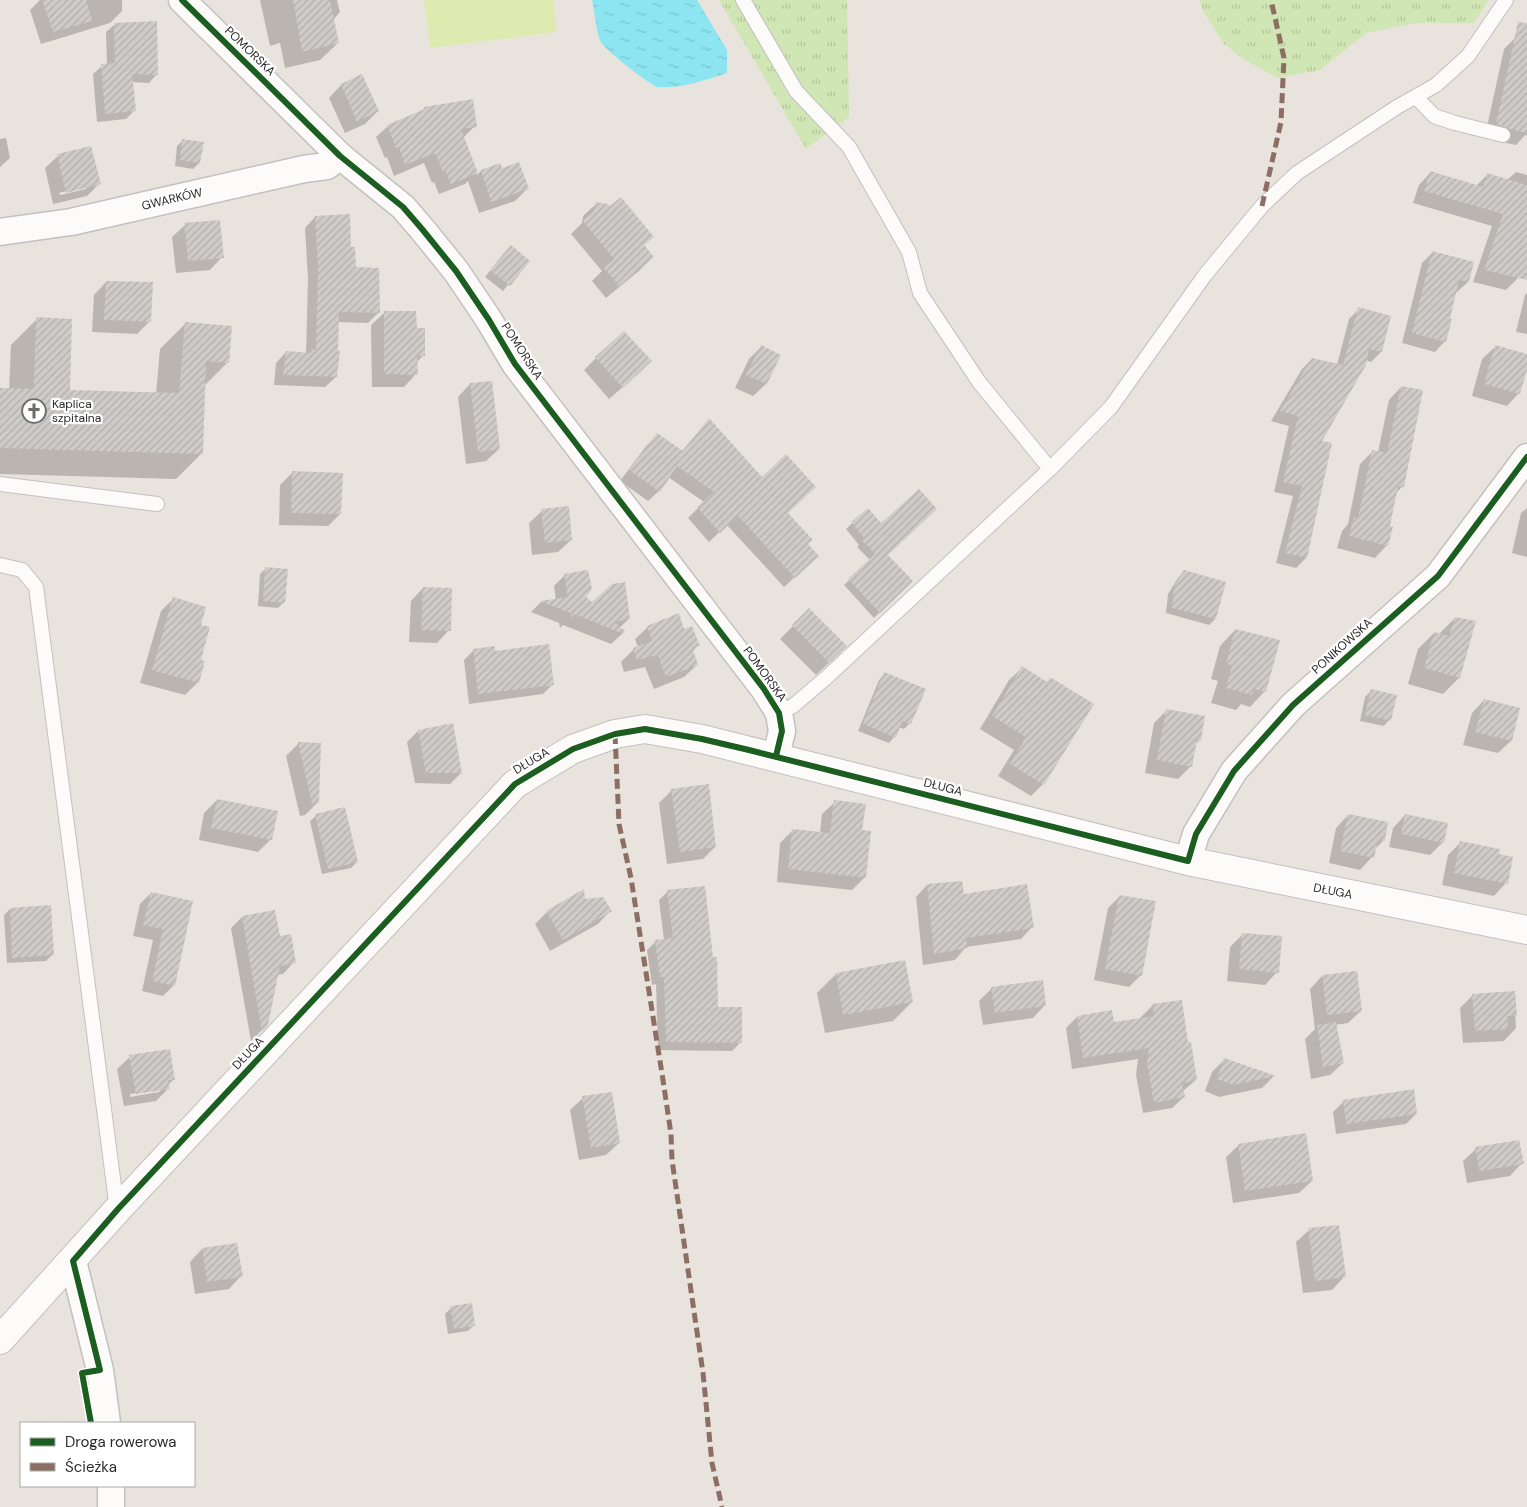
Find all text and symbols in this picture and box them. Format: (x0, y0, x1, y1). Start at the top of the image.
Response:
street label: POMORSKA (221, 23, 279, 79)
street label: GWARKÓW (140, 184, 204, 214)
street label: POMORSKA (498, 320, 546, 383)
place label: Kaplica szpitalna (52, 396, 101, 426)
church icon: Kaplica szpitalna (21, 398, 47, 424)
street label: PONIKOWSKA (1308, 615, 1376, 677)
street label: POMORSKA (740, 643, 791, 705)
street label: DŁUGA (510, 744, 552, 778)
street label: DŁUGA (922, 774, 964, 800)
street label: DŁUGA (1312, 879, 1354, 903)
street label: DŁUGA (229, 1033, 267, 1073)
legend (20, 1422, 195, 1487)
text: Droga rowerowa (65, 1432, 176, 1452)
text: Ścieżka (65, 1457, 117, 1477)

